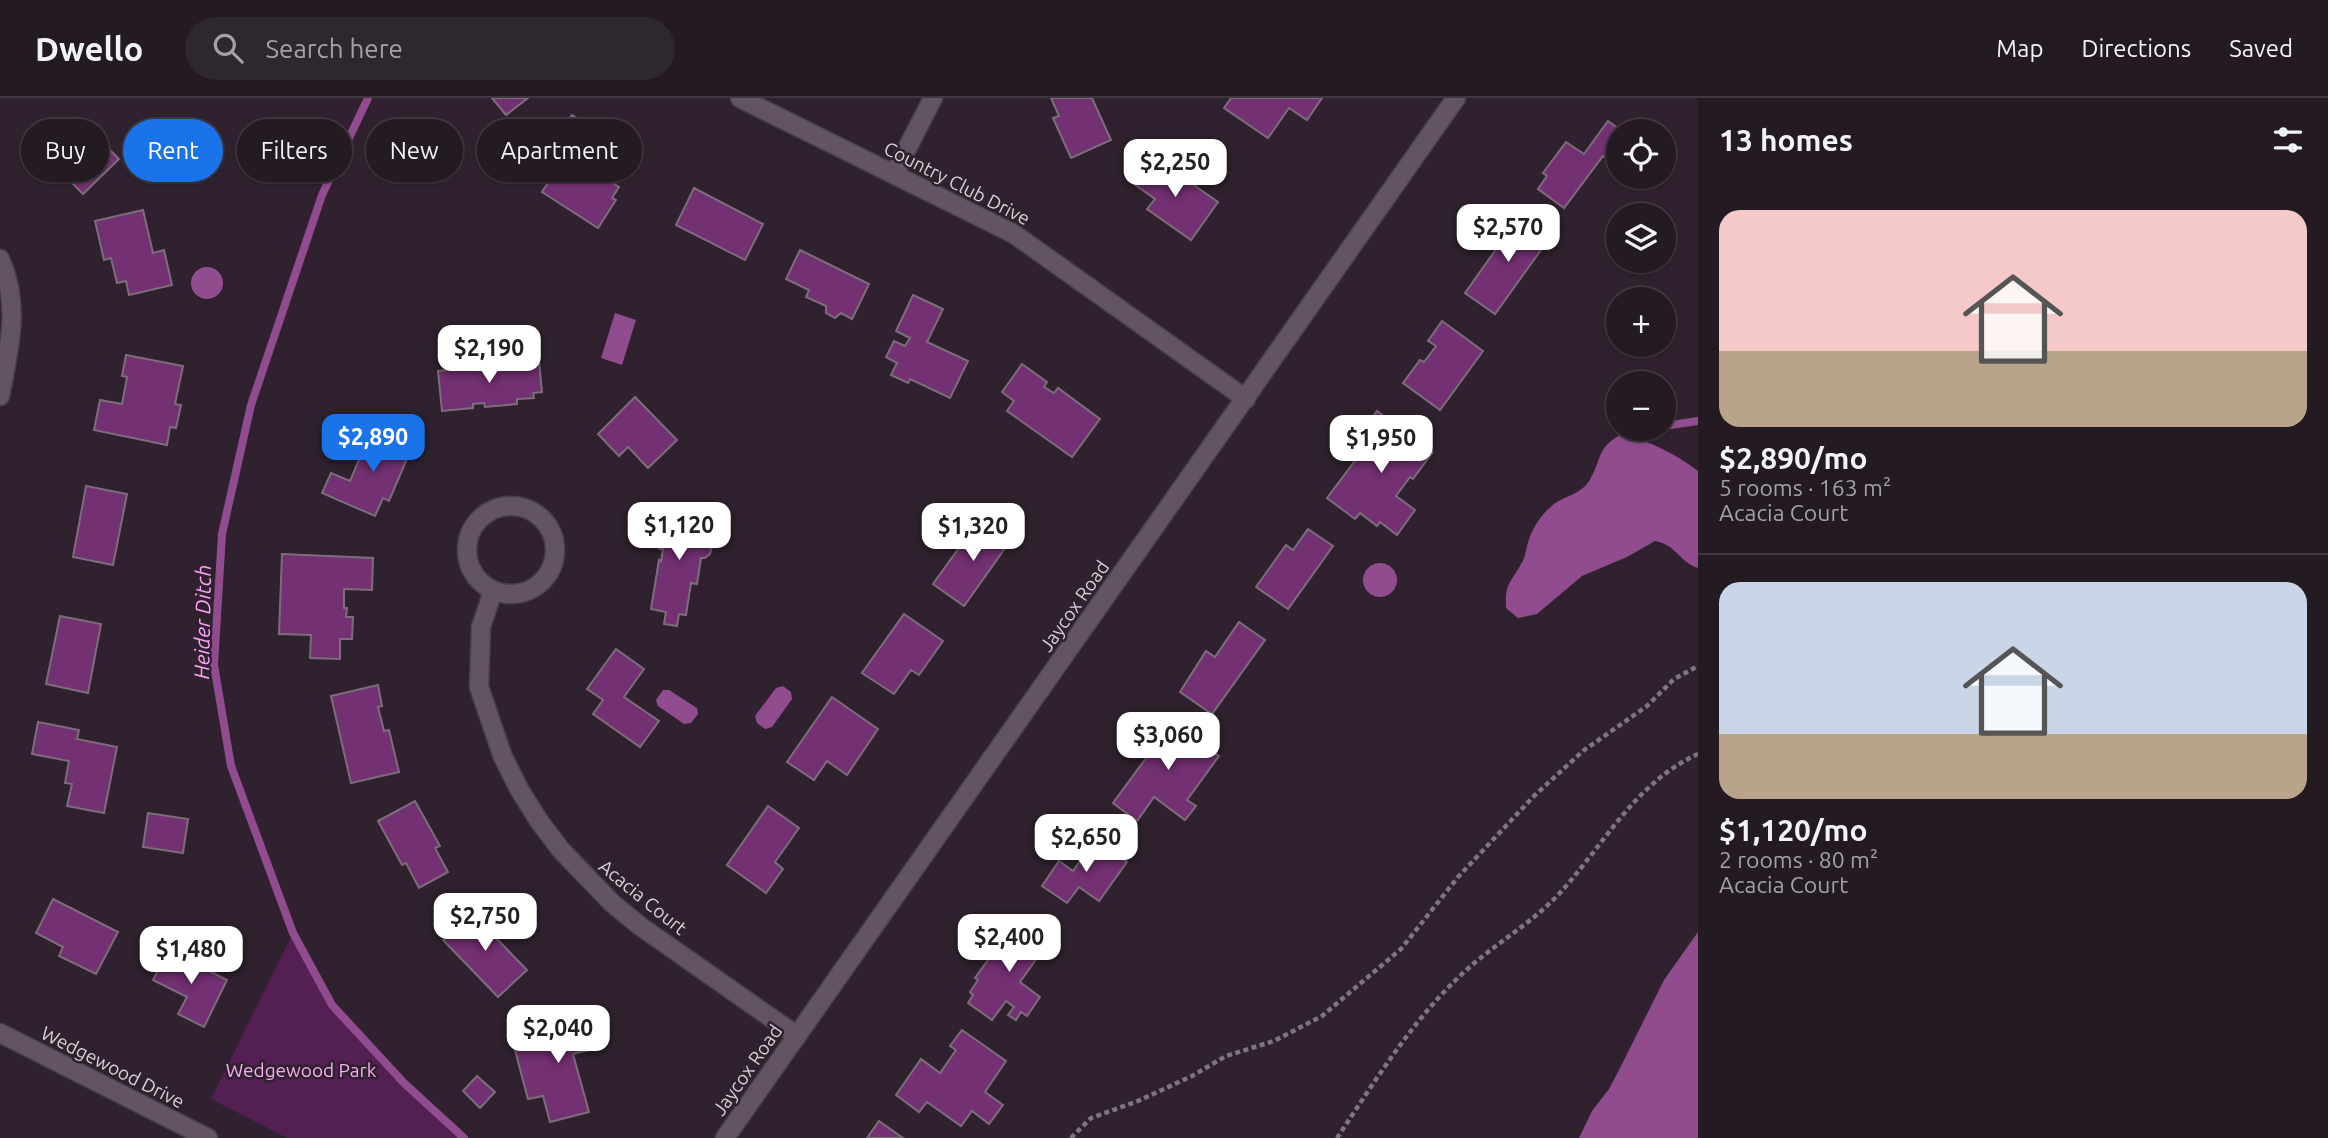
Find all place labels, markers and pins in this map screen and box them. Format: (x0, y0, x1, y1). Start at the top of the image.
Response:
pin: $2,250 (1118, 140, 1232, 199)
pin: $2,570 (1451, 204, 1565, 264)
pin: $2,190 (432, 326, 546, 385)
pin: $2,890 (316, 414, 430, 474)
pin: $1,950 (1324, 416, 1438, 475)
pin: $1,120 (622, 503, 736, 562)
pin: $1,320 (916, 504, 1030, 563)
pin: $3,060 (1111, 712, 1225, 772)
pin: $2,650 (1029, 814, 1143, 874)
pin: $2,750 (428, 894, 542, 953)
pin: $2,400 (952, 914, 1066, 974)
pin: $1,480 (134, 926, 248, 986)
pin: $2,040 (501, 1006, 615, 1065)

